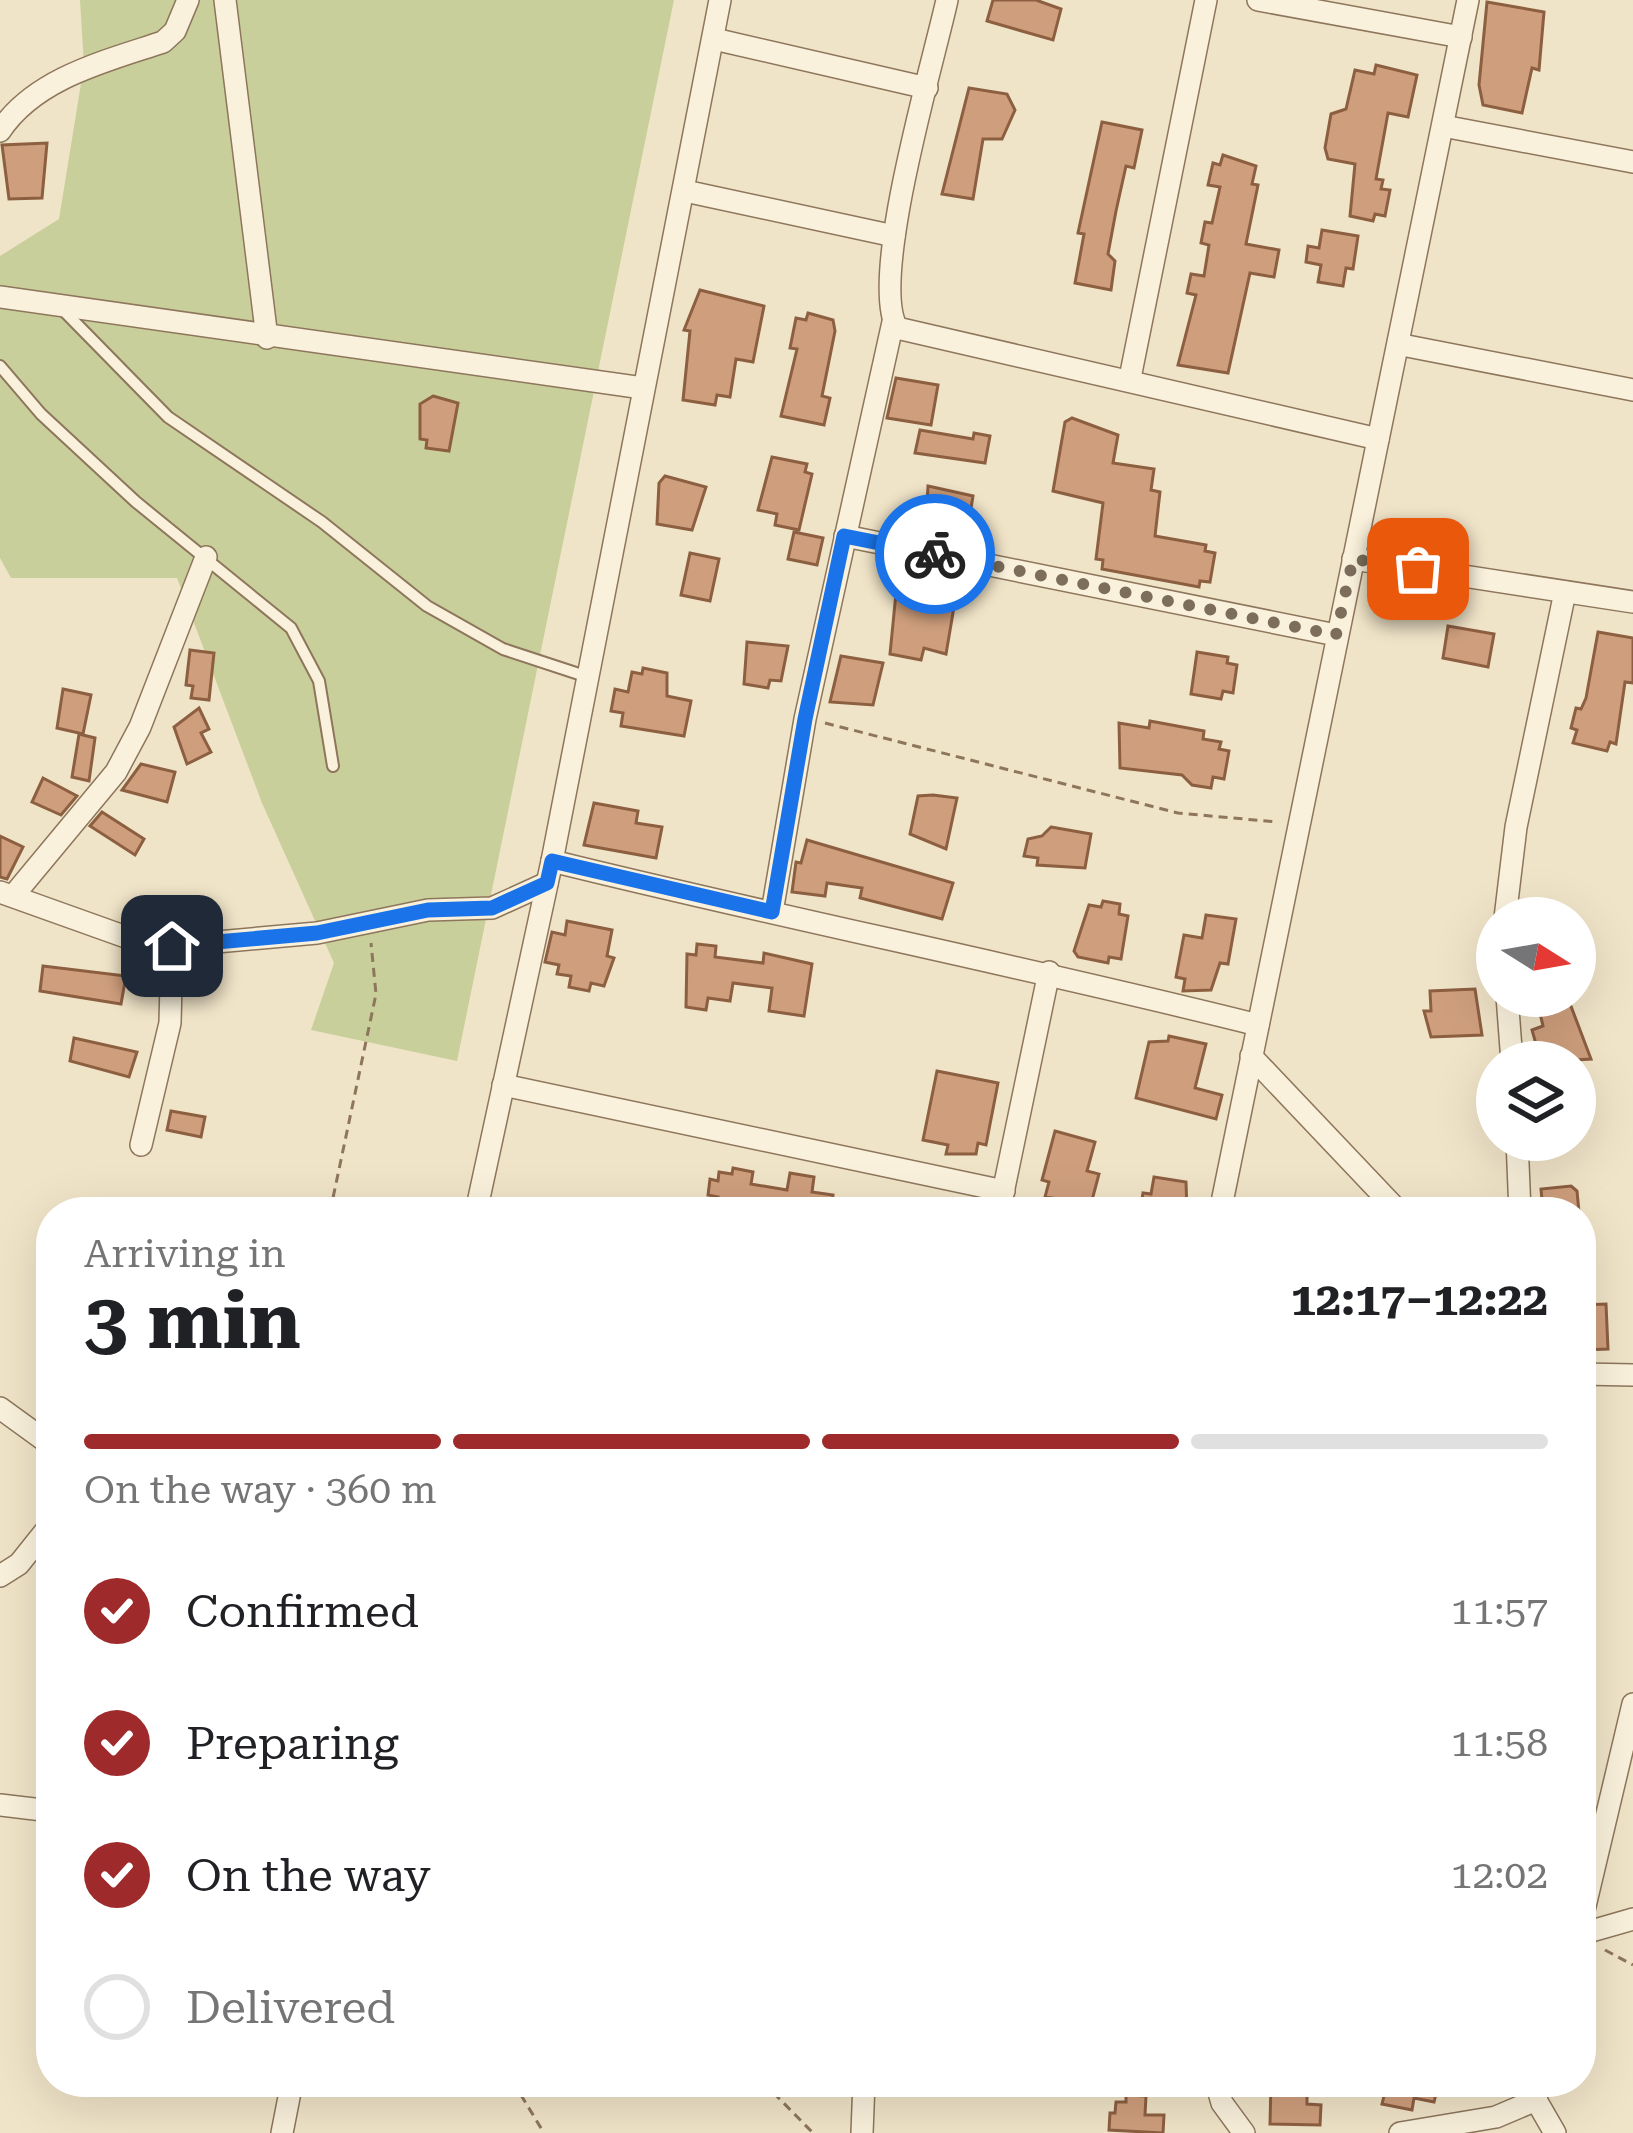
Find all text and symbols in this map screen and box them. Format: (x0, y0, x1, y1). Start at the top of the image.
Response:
courier (875, 494, 995, 614)
pin (1367, 518, 1469, 620)
icon: bike (902, 521, 968, 587)
icon: bag (1385, 536, 1451, 602)
pin (121, 895, 223, 997)
north arrow (1476, 897, 1596, 1017)
map controls (1476, 897, 1596, 1161)
icon: home (139, 913, 205, 979)
button: layers (1476, 1041, 1596, 1161)
text: Arriving in (84, 1231, 286, 1277)
text: 12:17–12:22 (1291, 1273, 1548, 1326)
text: 3 min (84, 1276, 301, 1367)
text: On the way · 360 m (84, 1467, 436, 1513)
icon: check (84, 1578, 150, 1644)
text: Confirmed (186, 1585, 419, 1638)
text: 11:57 (1451, 1588, 1548, 1634)
icon: check (84, 1710, 150, 1776)
text: Preparing (186, 1717, 399, 1770)
text: 11:58 (1451, 1720, 1548, 1766)
icon: check (84, 1842, 150, 1908)
text: On the way (186, 1849, 431, 1902)
text: 12:02 (1451, 1852, 1548, 1898)
text: Delivered (186, 1981, 395, 2034)

